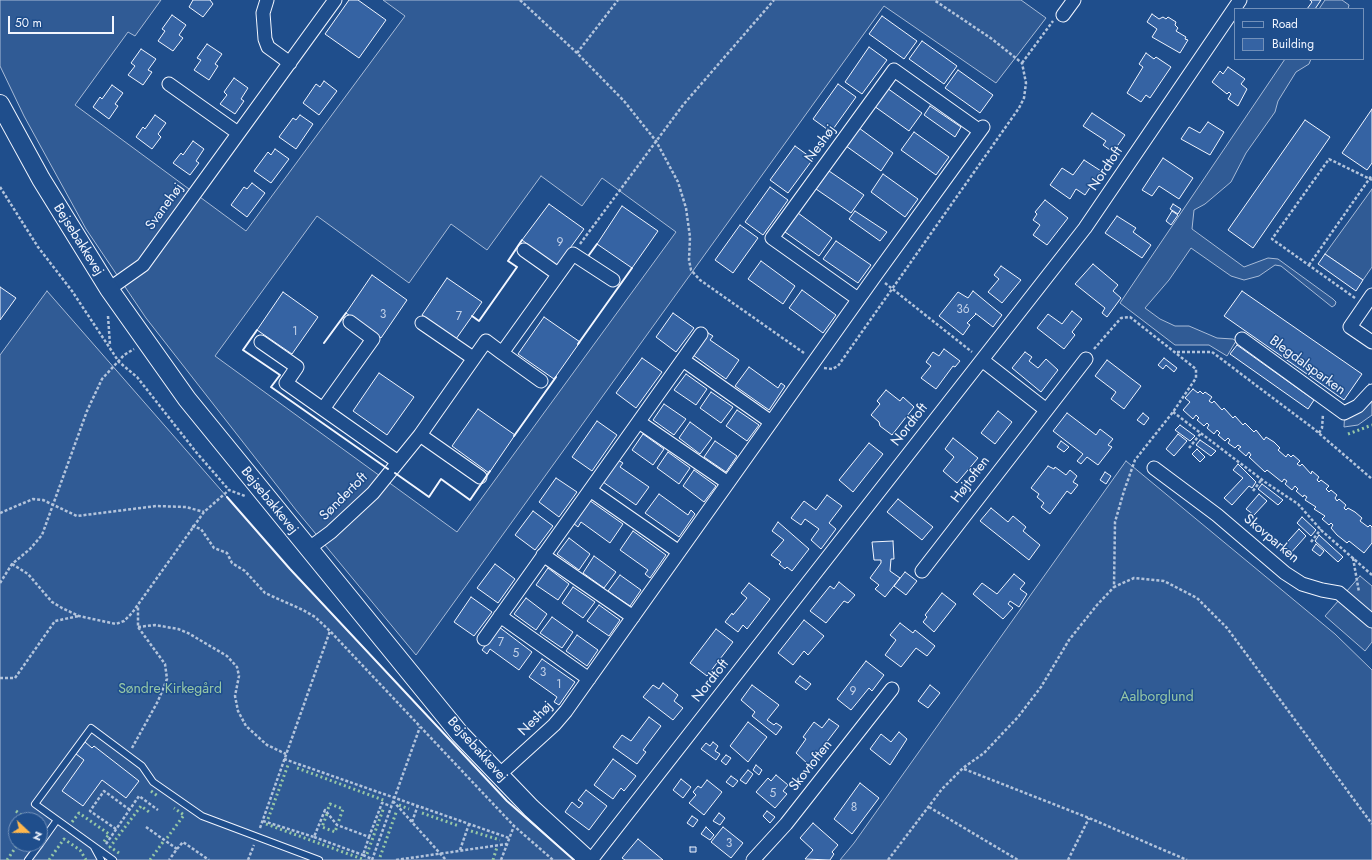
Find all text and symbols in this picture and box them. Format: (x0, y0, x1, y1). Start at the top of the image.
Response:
scale bar (10, 8, 116, 34)
legend (1234, 8, 1364, 60)
text: 50 m (15, 14, 42, 32)
text: Road (1272, 15, 1298, 33)
text: Building (1272, 35, 1314, 53)
street label: Neshøj (802, 122, 840, 166)
street label: Nordtoft (1085, 144, 1127, 194)
street label: Svanehøj (142, 180, 188, 234)
street label: Bejsebakkevej (49, 201, 107, 279)
house number: 9 (557, 236, 563, 250)
house number: 36 (956, 303, 970, 317)
house number: 3 (380, 308, 386, 322)
house number: 7 (456, 310, 462, 324)
house number: 1 (292, 325, 298, 339)
street label: Blegdalsparken (1266, 333, 1348, 399)
street label: Nordtoft (888, 400, 932, 450)
street label: Højtoften (948, 453, 994, 507)
street label: Bejsebakkevej (237, 464, 301, 538)
street label: Søndertoft (316, 469, 372, 525)
street label: Skovparken (1240, 511, 1302, 567)
house number: 7 (498, 636, 504, 650)
house number: 5 (513, 647, 519, 661)
street label: Nordtoft (689, 656, 733, 706)
house number: 3 (540, 666, 546, 680)
house number: 1 (556, 678, 562, 692)
park label: Søndre Kirkegård (118, 682, 222, 698)
house number: 9 (850, 685, 856, 699)
park label: Aalborglund (1120, 690, 1194, 706)
street label: Neshøj (515, 698, 557, 740)
street label: Bejsebakkevej (443, 714, 511, 786)
street label: Skovtoften (786, 737, 836, 795)
house number: 5 (770, 787, 776, 801)
house number: 8 (851, 801, 857, 815)
north arrow (8, 812, 48, 852)
text: N (29, 829, 47, 843)
house number: 3 (726, 837, 732, 851)

